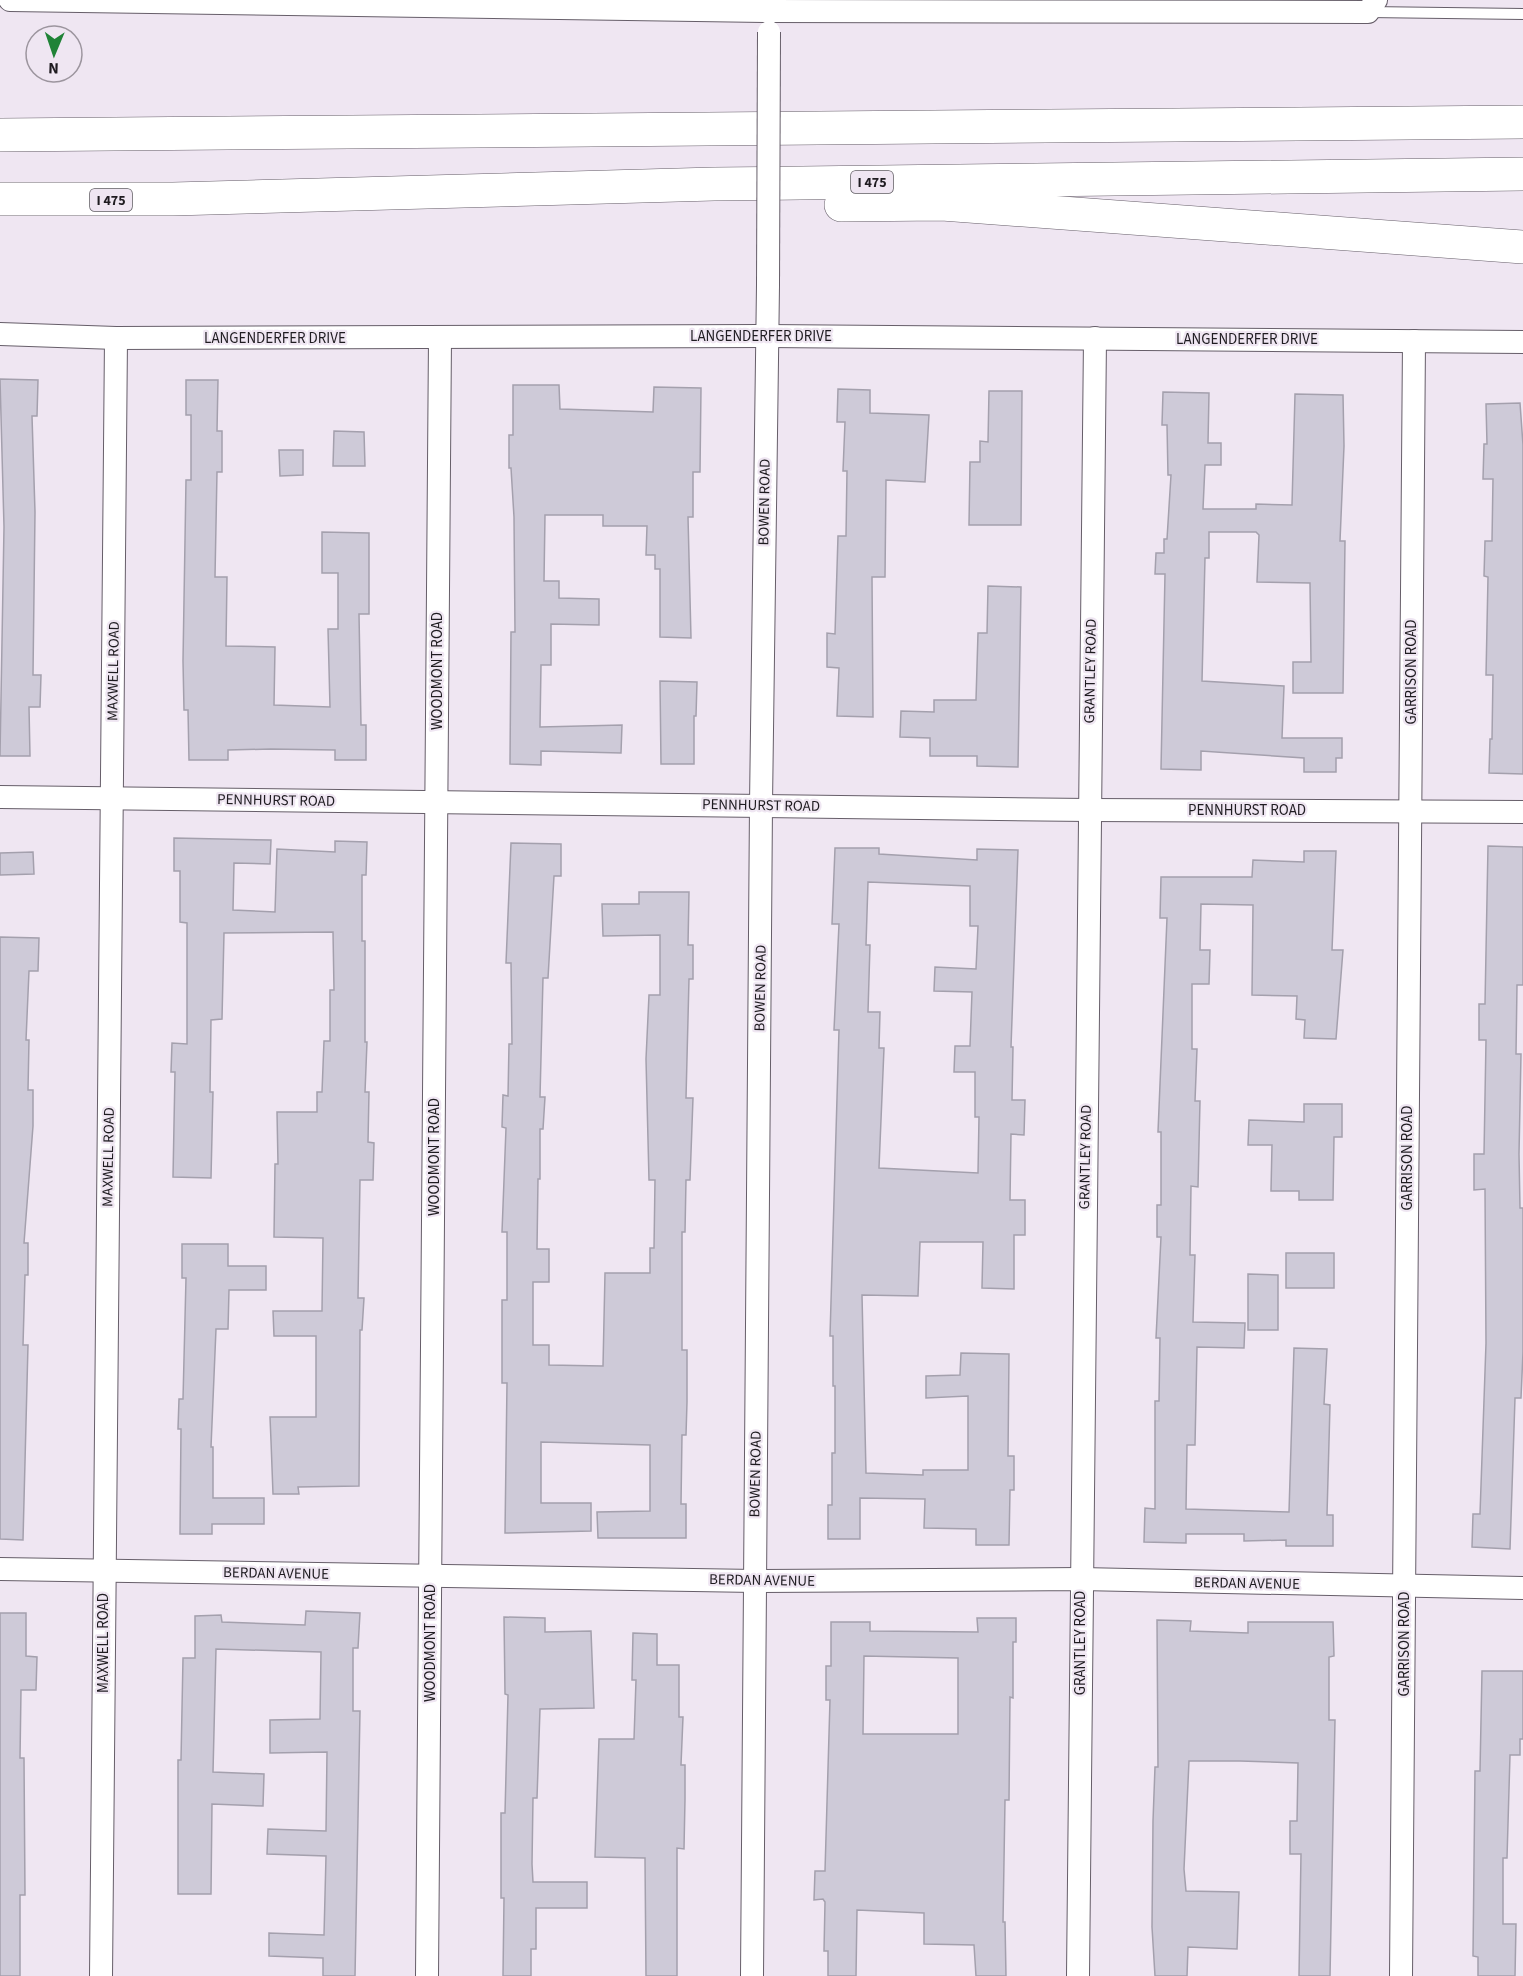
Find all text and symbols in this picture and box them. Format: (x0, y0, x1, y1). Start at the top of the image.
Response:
north arrow (24, 24, 84, 84)
text: N (48, 57, 59, 79)
road number: I 475 (851, 171, 893, 193)
road number: I 475 (90, 189, 132, 211)
street label: LANGENDERFER DRIVE (690, 326, 832, 347)
street label: LANGENDERFER DRIVE (204, 328, 346, 349)
street label: LANGENDERFER DRIVE (1176, 329, 1318, 350)
street label: BOWEN ROAD (753, 458, 776, 546)
street label: WOODMONT ROAD (427, 612, 448, 730)
street label: GRANTLEY ROAD (1079, 618, 1102, 724)
street label: GARRISON ROAD (1401, 620, 1422, 724)
street label: MAXWELL ROAD (102, 621, 125, 721)
street label: PENNHURST ROAD (217, 789, 335, 812)
street label: PENNHURST ROAD (702, 794, 820, 817)
street label: PENNHURST ROAD (1188, 800, 1306, 821)
street label: BOWEN ROAD (749, 944, 772, 1032)
street label: WOODMONT ROAD (424, 1098, 445, 1216)
street label: GRANTLEY ROAD (1074, 1104, 1097, 1210)
street label: GARRISON ROAD (1397, 1106, 1418, 1210)
street label: MAXWELL ROAD (97, 1107, 120, 1207)
street label: BOWEN ROAD (744, 1430, 767, 1518)
street label: BERDAN AVENUE (223, 1562, 329, 1585)
street label: BERDAN AVENUE (709, 1569, 815, 1592)
street label: BERDAN AVENUE (1194, 1572, 1300, 1595)
street label: WOODMONT ROAD (420, 1584, 441, 1702)
street label: GRANTLEY ROAD (1070, 1591, 1091, 1695)
street label: GARRISON ROAD (1394, 1592, 1415, 1696)
street label: MAXWELL ROAD (93, 1593, 114, 1693)

